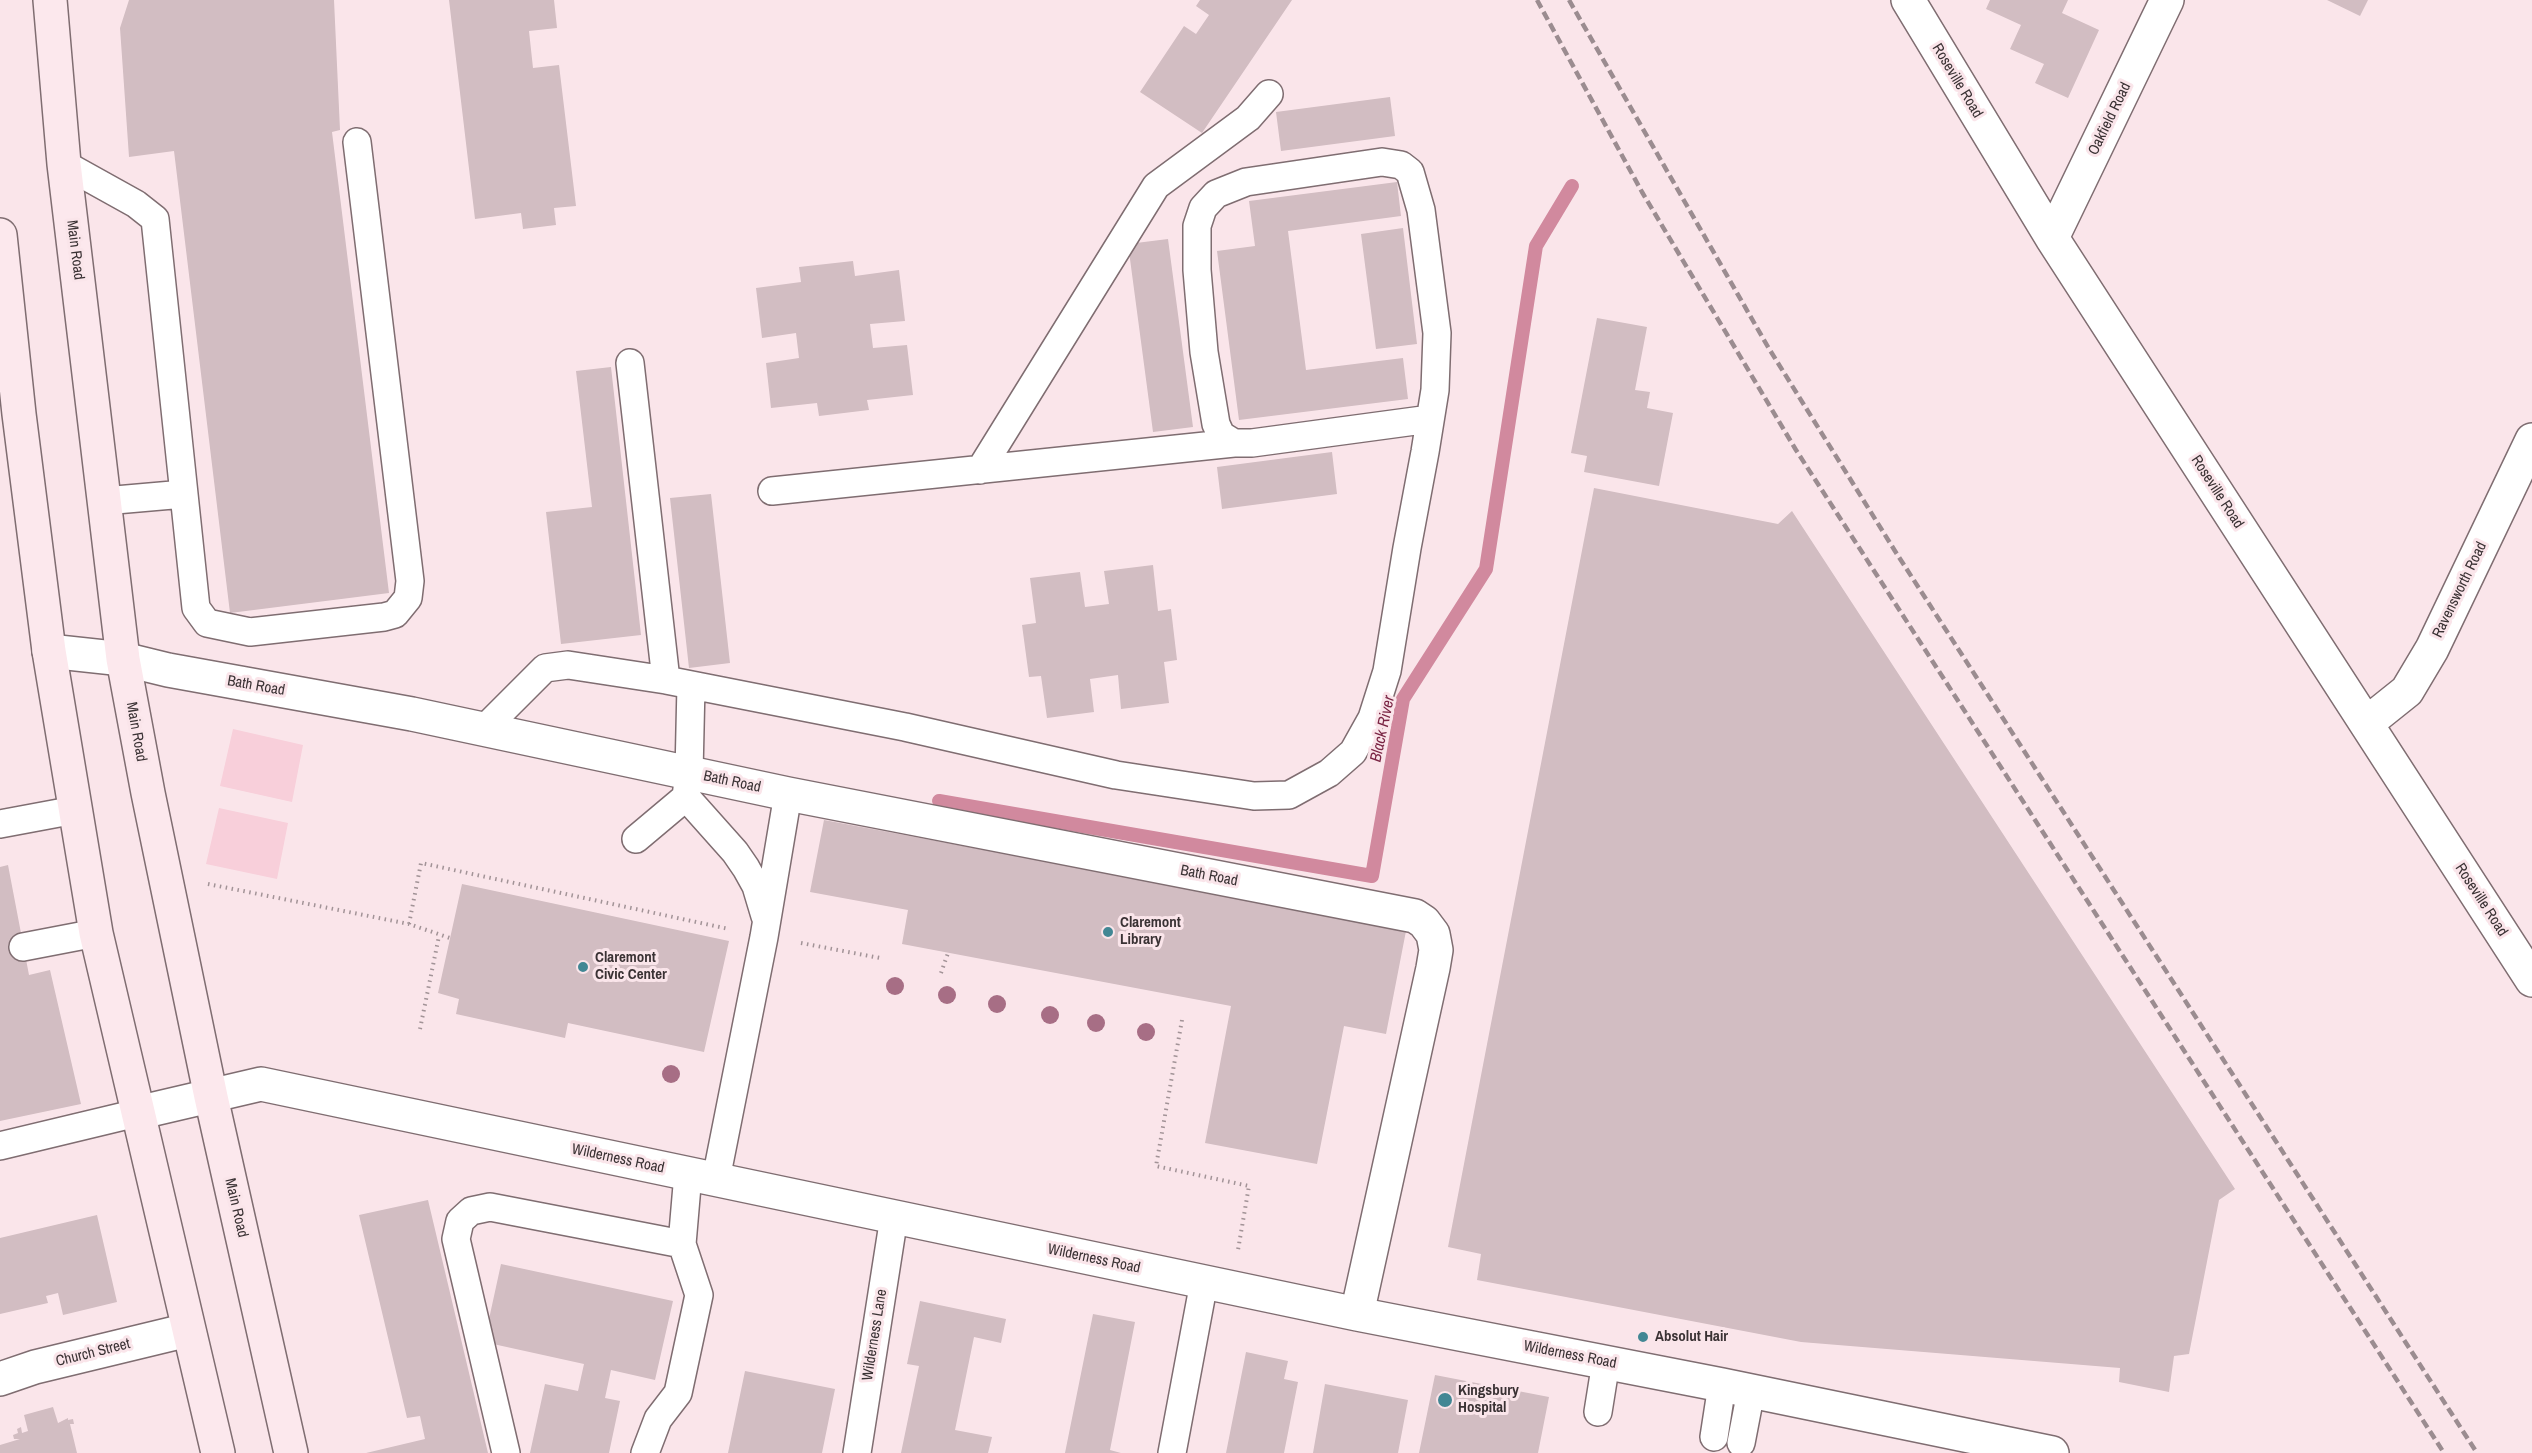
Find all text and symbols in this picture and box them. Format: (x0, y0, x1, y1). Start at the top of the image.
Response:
street label: Roseville Road (1928, 41, 1986, 121)
street label: Oakfield Road (2085, 80, 2135, 158)
street label: Main Road (62, 219, 88, 281)
street label: Roseville Road (2187, 452, 2247, 532)
street label: Ravensworth Road (2429, 539, 2491, 641)
street label: Bath Road (226, 672, 286, 700)
water label: Black River (1367, 694, 1399, 764)
street label: Main Road (122, 701, 150, 763)
street label: Bath Road (702, 767, 762, 797)
street label: Roseville Road (2451, 860, 2511, 940)
street label: Bath Road (1179, 862, 1239, 890)
place label: Claremont Library (1120, 914, 1181, 949)
marker: Claremont Library (1101, 925, 1115, 939)
place label: Claremont Civic Center (595, 949, 667, 984)
marker: Claremont Civic Center (576, 960, 590, 974)
street label: Wilderness Road (570, 1140, 666, 1178)
street label: Main Road (220, 1177, 252, 1239)
street label: Wilderness Road (1046, 1240, 1142, 1278)
street label: Wilderness Lane (859, 1288, 891, 1382)
place label: Absolut Hair (1655, 1328, 1728, 1346)
marker: Absolut Hair (1636, 1330, 1650, 1344)
street label: Church Street (54, 1335, 132, 1371)
street label: Wilderness Road (1522, 1337, 1618, 1373)
place label: Kingsbury Hospital (1458, 1382, 1519, 1417)
marker: Kingsbury Hospital (1436, 1391, 1454, 1409)

